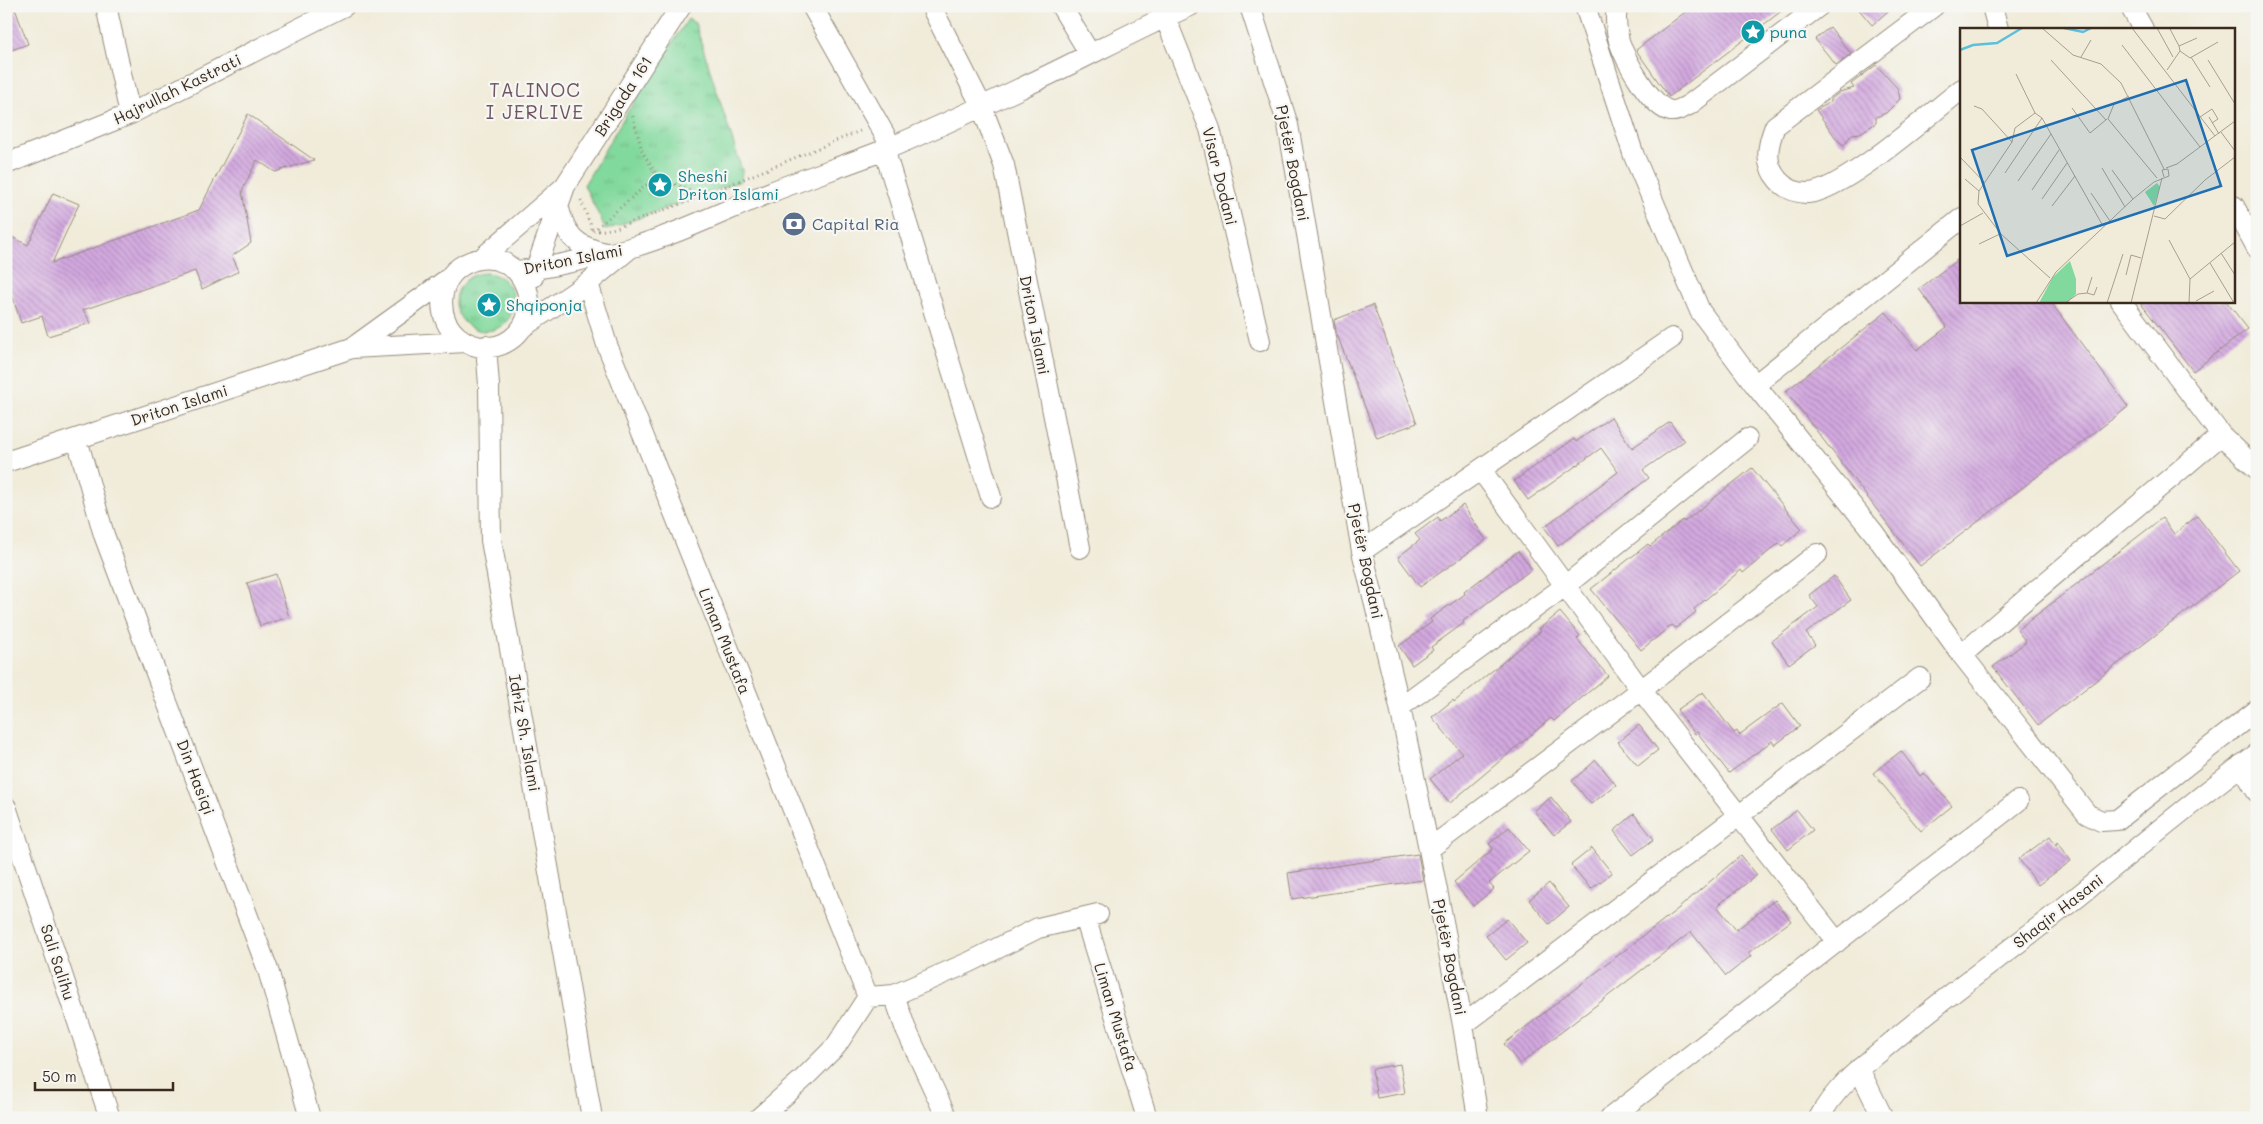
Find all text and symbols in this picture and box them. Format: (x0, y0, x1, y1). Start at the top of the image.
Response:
place icon: puna (1740, 19, 1766, 45)
place label: puna (1770, 21, 1807, 42)
inset map (1960, 28, 2236, 302)
street label: Hajrullah Kastrati (109, 48, 244, 129)
street label: Brigada 161 (589, 52, 656, 140)
district label: TALINOC I JERLIVE (486, 77, 584, 124)
street label: Pjetër Bogdani (1272, 103, 1315, 223)
street label: Visar Dodani (1198, 125, 1243, 227)
place label: Sheshi Driton Islami (678, 165, 779, 204)
place icon: Sheshi Driton Islami (647, 172, 673, 198)
bank icon: Capital Ria (781, 211, 807, 237)
place label: Capital Ria (812, 213, 899, 234)
street label: Driton Islami (521, 239, 624, 278)
street label: Driton Islami (1016, 273, 1055, 376)
place icon: Shqiponja (476, 292, 502, 318)
place label: Shqiponja (506, 294, 583, 315)
street label: Driton Islami (128, 379, 230, 430)
street label: Pjetër Bogdani (1344, 501, 1389, 621)
street label: Liman Mustafa (695, 585, 756, 697)
street label: Idriz Sh. Islami (505, 673, 546, 793)
street label: Din Hasiqi (172, 736, 220, 817)
street label: Shaqir Hasani (2008, 869, 2107, 952)
street label: Pjetër Bogdani (1429, 897, 1472, 1017)
street label: Sali Salihu (36, 921, 81, 1003)
street label: Liman Mustafa (1090, 960, 1143, 1074)
scale bar (35, 1059, 172, 1091)
text: 50 m (42, 1066, 77, 1086)

